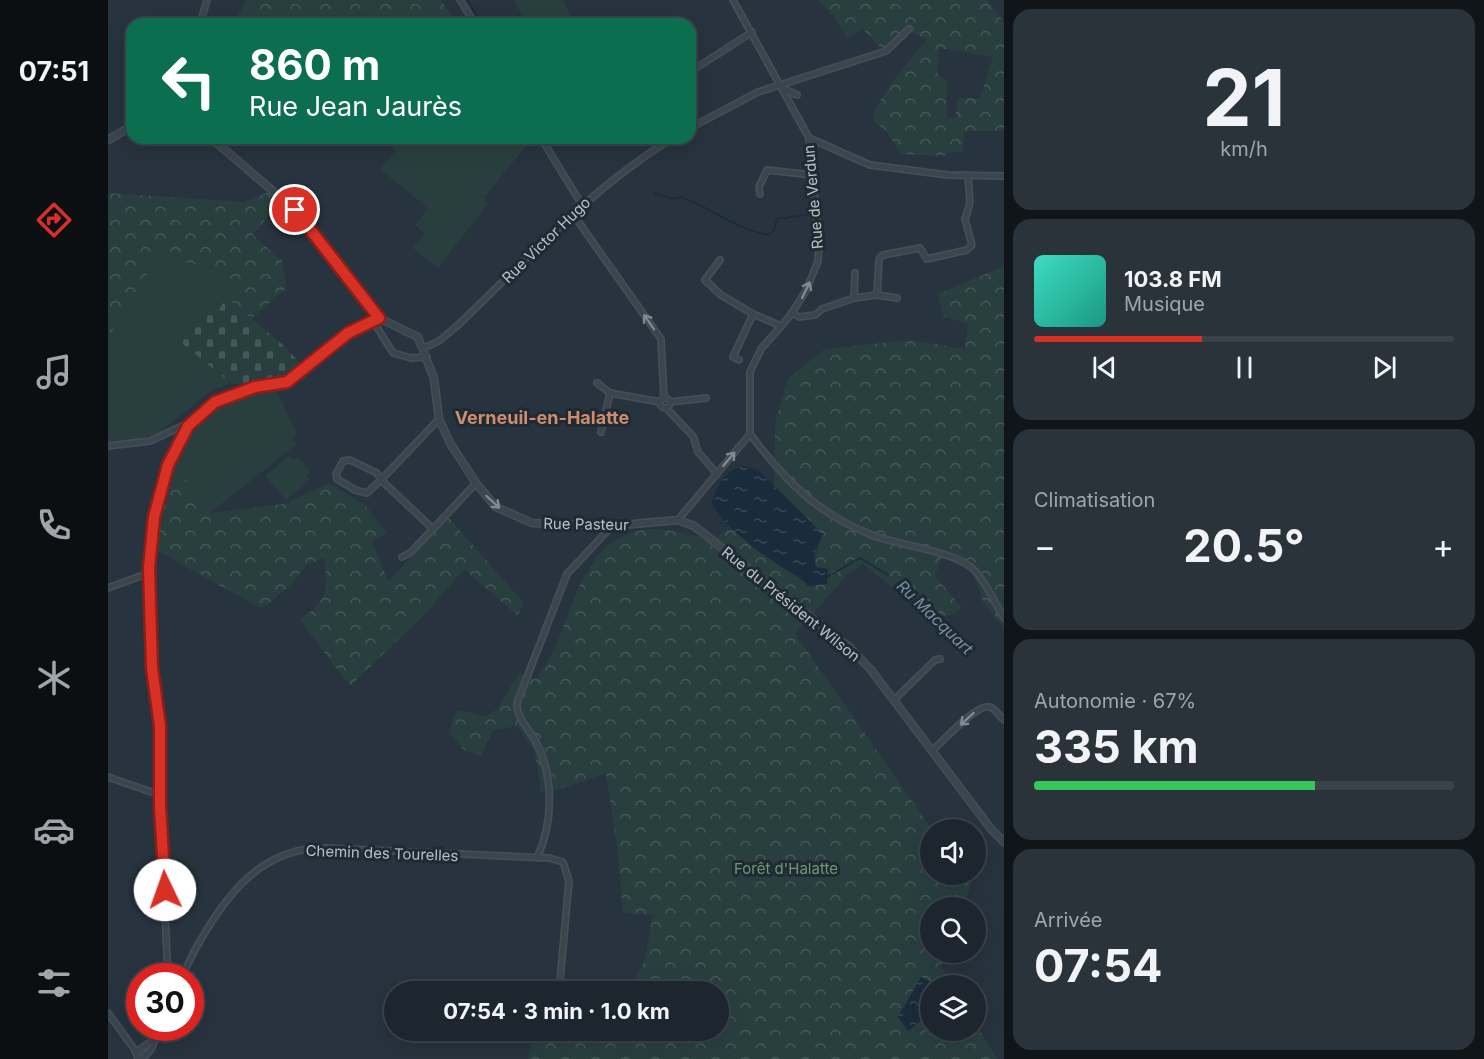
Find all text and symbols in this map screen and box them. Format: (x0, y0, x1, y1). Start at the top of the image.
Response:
text: 860 m (249, 39, 380, 90)
icon: left (150, 42, 228, 120)
text: 21 (1203, 50, 1285, 145)
text: 07:51 (19, 55, 89, 88)
text: Rue Jean Jaurès (249, 90, 462, 123)
text: km/h (1220, 137, 1268, 161)
street label: Rue de Verdun (799, 144, 827, 250)
pin (269, 184, 320, 235)
icon: arrive (278, 193, 311, 226)
street label: Rue Victor Hugo (498, 193, 594, 287)
icon: directions (33, 199, 75, 241)
text: 103.8 FM (1124, 266, 1222, 292)
one-way arrow (800, 282, 812, 299)
text: Musique (1124, 292, 1205, 316)
one-way arrow (643, 315, 655, 331)
icon: music (33, 351, 75, 393)
icon: previous (1088, 351, 1121, 384)
icon: pause (1228, 351, 1261, 384)
icon: next (1368, 351, 1401, 384)
district label: Verneuil-en-Halatte (455, 407, 630, 428)
one-way arrow (722, 452, 736, 467)
text: Climatisation (1034, 488, 1155, 512)
one-way arrow (486, 495, 501, 509)
icon: phone (33, 504, 75, 546)
street label: Rue Pasteur (543, 514, 629, 534)
text: 20.5° (1183, 518, 1305, 573)
text: − (1034, 526, 1056, 566)
text: + (1432, 526, 1454, 566)
street label: Rue du Président Wilson (718, 542, 864, 666)
water label: Ru Macquart (893, 576, 978, 659)
icon: climate (33, 657, 75, 699)
text: Autonomie · 67% (1034, 689, 1196, 713)
one-way arrow (959, 712, 974, 726)
text: 335 km (1034, 719, 1199, 774)
icon: car (33, 809, 75, 851)
map controls (920, 819, 986, 1041)
button: sound (920, 819, 986, 885)
street label: Chemin des Tourelles (305, 841, 459, 865)
position arrow (133, 858, 197, 922)
park label: Forêt d'Halatte (734, 859, 838, 878)
button: search (920, 897, 986, 963)
text: Arrivée (1034, 908, 1103, 932)
text: 07:54 (1034, 938, 1162, 993)
icon: filters (33, 962, 75, 1004)
speed limit sign: 30 (126, 963, 204, 1041)
button: layers (920, 975, 986, 1041)
text: 07:54 · 3 min · 1.0 km (443, 998, 670, 1024)

